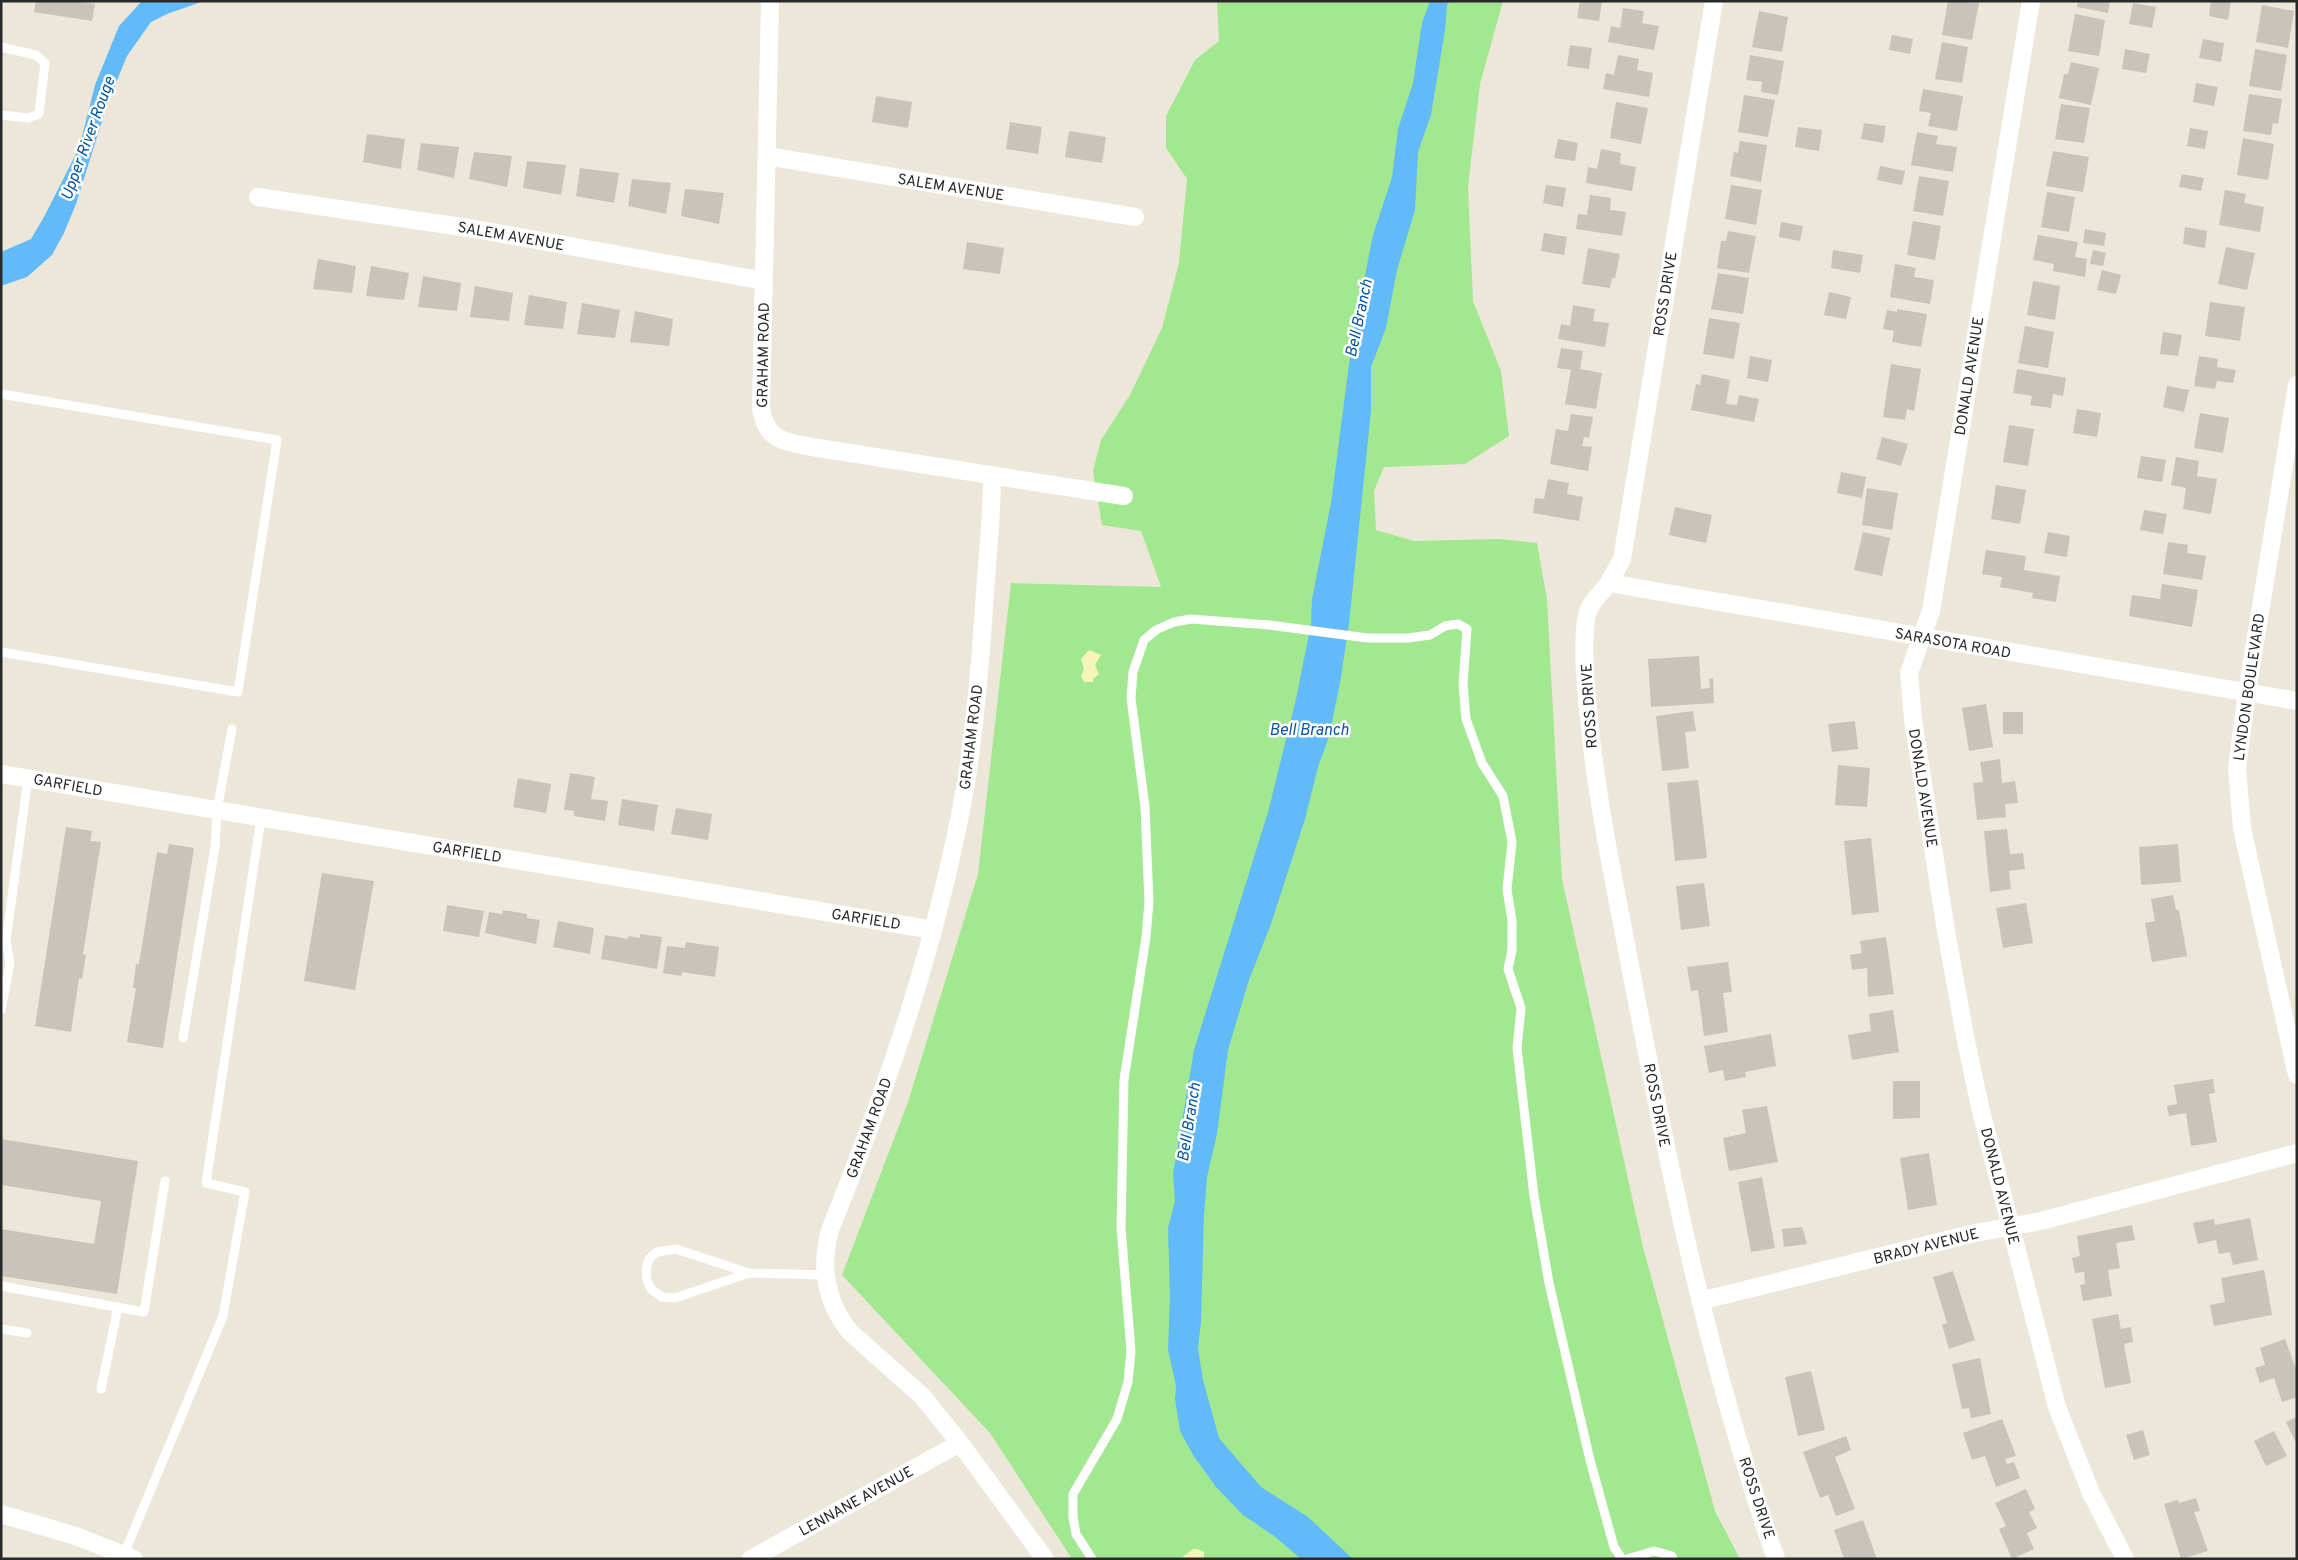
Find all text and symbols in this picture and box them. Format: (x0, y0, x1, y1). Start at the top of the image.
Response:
water label: Upper River Rouge (57, 73, 121, 203)
street label: SALEM AVENUE (896, 171, 1006, 206)
street label: SALEM AVENUE (456, 219, 565, 256)
street label: ROSS DRIVE (1650, 251, 1683, 338)
water label: Bell Branch (1342, 277, 1378, 359)
street label: GRAHAM ROAD (754, 302, 775, 408)
street label: DONALD AVENUE (1952, 315, 1989, 437)
street label: LYNDON BOULEVARD (2231, 612, 2270, 762)
street label: SARASOTA ROAD (1893, 625, 2012, 664)
street label: ROSS DRIVE (1578, 663, 1603, 749)
street label: GRAHAM ROAD (957, 683, 988, 791)
water label: Bell Branch (1269, 721, 1349, 741)
street label: DONALD AVENUE (1903, 727, 1940, 849)
street label: GARFIELD (32, 771, 104, 802)
street label: GARFIELD (431, 839, 503, 868)
street label: GARFIELD (830, 906, 902, 935)
street label: ROSS DRIVE (1638, 1062, 1673, 1149)
street label: GRAHAM ROAD (843, 1076, 897, 1181)
water label: Bell Branch (1174, 1081, 1206, 1163)
street label: DONALD AVENUE (1975, 1126, 2022, 1247)
street label: BRADY AVENUE (1872, 1225, 1981, 1270)
street label: ROSS DRIVE (1733, 1455, 1778, 1542)
street label: LENNANE AVENUE (796, 1463, 917, 1542)

